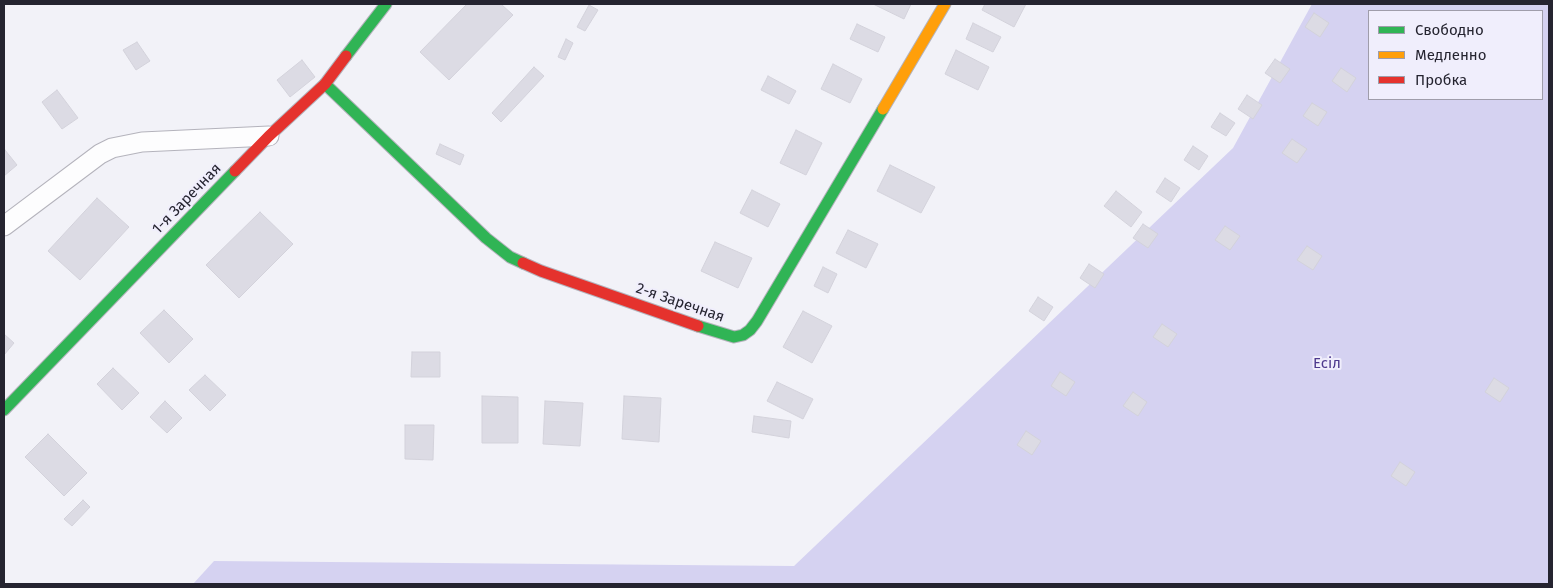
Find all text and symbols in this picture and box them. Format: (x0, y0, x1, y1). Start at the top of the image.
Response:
legend (1368, 10, 1543, 100)
text: Свободно (1415, 21, 1484, 39)
text: Медленно (1415, 46, 1487, 64)
text: Пробка (1415, 71, 1467, 89)
street label: 1-я Заречная (149, 160, 225, 238)
street label: 2-я Заречная (634, 279, 726, 327)
park label: Есіл (1313, 355, 1341, 373)

